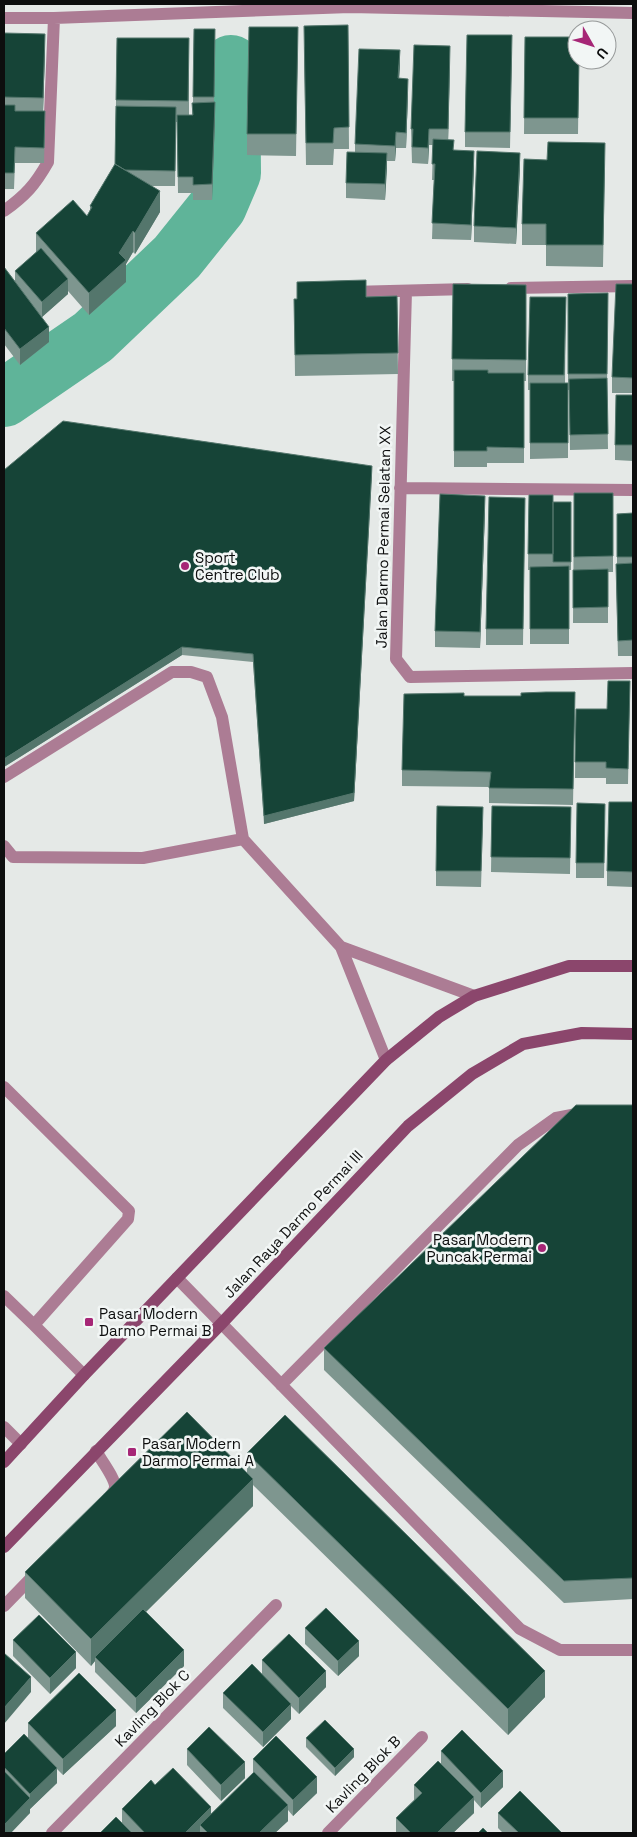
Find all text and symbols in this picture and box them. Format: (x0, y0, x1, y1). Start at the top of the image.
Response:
north arrow (567, 20, 617, 70)
text: U (592, 44, 612, 63)
street label: Jalan Darmo Permai Selatan XX (372, 425, 394, 648)
place label: Sport Centre Club (195, 548, 280, 584)
marker: Sport Centre Club (179, 560, 191, 572)
street label: Jalan Raya Darmo Permai III (219, 1146, 367, 1302)
place label: Pasar Modern Puncak Permai (427, 1230, 532, 1266)
marker: Pasar Modern Puncak Permai (536, 1242, 548, 1254)
place label: Pasar Modern Darmo Permai B (99, 1304, 212, 1340)
marker: Pasar Modern Darmo Permai B (83, 1316, 95, 1328)
place label: Pasar Modern Darmo Permai A (142, 1434, 254, 1470)
marker: Pasar Modern Darmo Permai A (126, 1446, 138, 1458)
street label: Kavling Blok C (110, 1665, 194, 1751)
street label: Kavling Blok B (321, 1731, 405, 1817)

